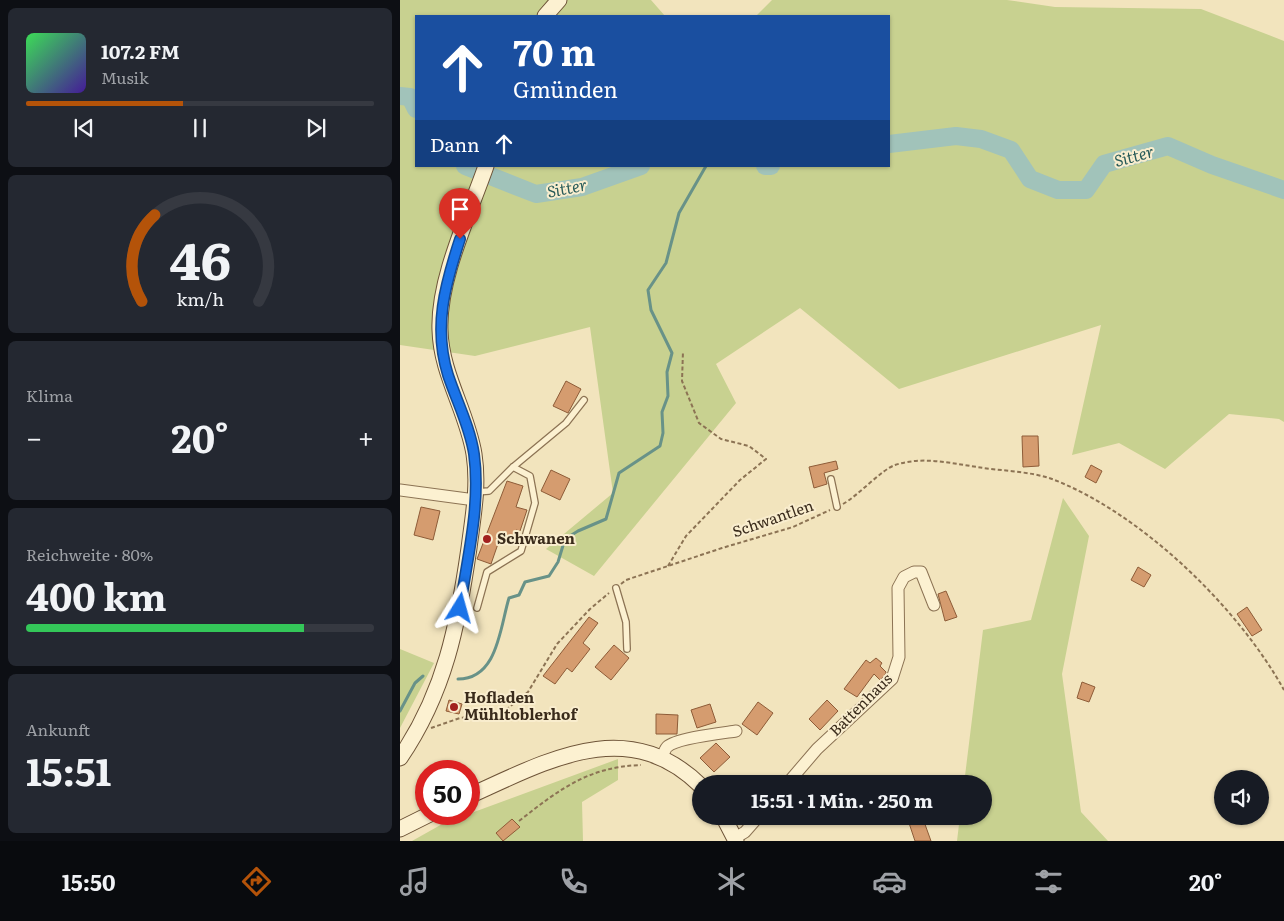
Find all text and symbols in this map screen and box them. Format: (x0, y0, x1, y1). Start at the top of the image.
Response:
text: 70 m (513, 25, 595, 77)
icon: ahead (430, 35, 495, 100)
text: 107.2 FM (101, 37, 180, 65)
text: Musik (101, 65, 149, 89)
text: Gmünden (513, 72, 618, 105)
icon: previous (70, 114, 98, 142)
icon: pause (186, 114, 214, 142)
icon: next (302, 114, 330, 142)
text: Dann (430, 130, 480, 158)
icon: ahead (490, 130, 518, 158)
water label: Sitter (1111, 138, 1156, 172)
water label: Sitter (545, 171, 589, 203)
pin (439, 188, 481, 239)
icon: arrive (446, 195, 474, 223)
text: 46 (169, 219, 231, 296)
text: km/h (176, 285, 224, 312)
text: Klima (26, 383, 73, 407)
text: 20° (171, 408, 229, 465)
text: − (26, 415, 42, 457)
text: + (358, 415, 374, 457)
street label: Schwantlen (729, 493, 816, 542)
place label: Schwanen (497, 526, 576, 549)
marker: Schwanen (481, 533, 493, 545)
text: Reichweite · 80% (26, 542, 153, 566)
text: 400 km (26, 566, 167, 623)
position arrow (433, 581, 485, 633)
street label: Battenhaus (823, 667, 897, 741)
place label: Hofladen Mühltoblerhof (464, 685, 578, 725)
marker: Hofladen Mühltoblerhof (448, 701, 460, 713)
text: Ankunft (26, 717, 90, 741)
text: 15:51 (26, 741, 111, 798)
speed limit sign: 50 (415, 760, 480, 825)
map controls (1214, 770, 1269, 825)
button: sound (1214, 770, 1269, 825)
text: 15:51 · 1 Min. · 250 m (751, 786, 933, 814)
icon: directions (239, 864, 274, 899)
icon: music (397, 864, 432, 899)
icon: phone (556, 864, 591, 899)
icon: climate (714, 864, 749, 899)
icon: car (872, 864, 907, 899)
icon: filters (1031, 864, 1066, 899)
text: 15:50 (62, 865, 116, 898)
text: 20° (1189, 865, 1222, 898)

